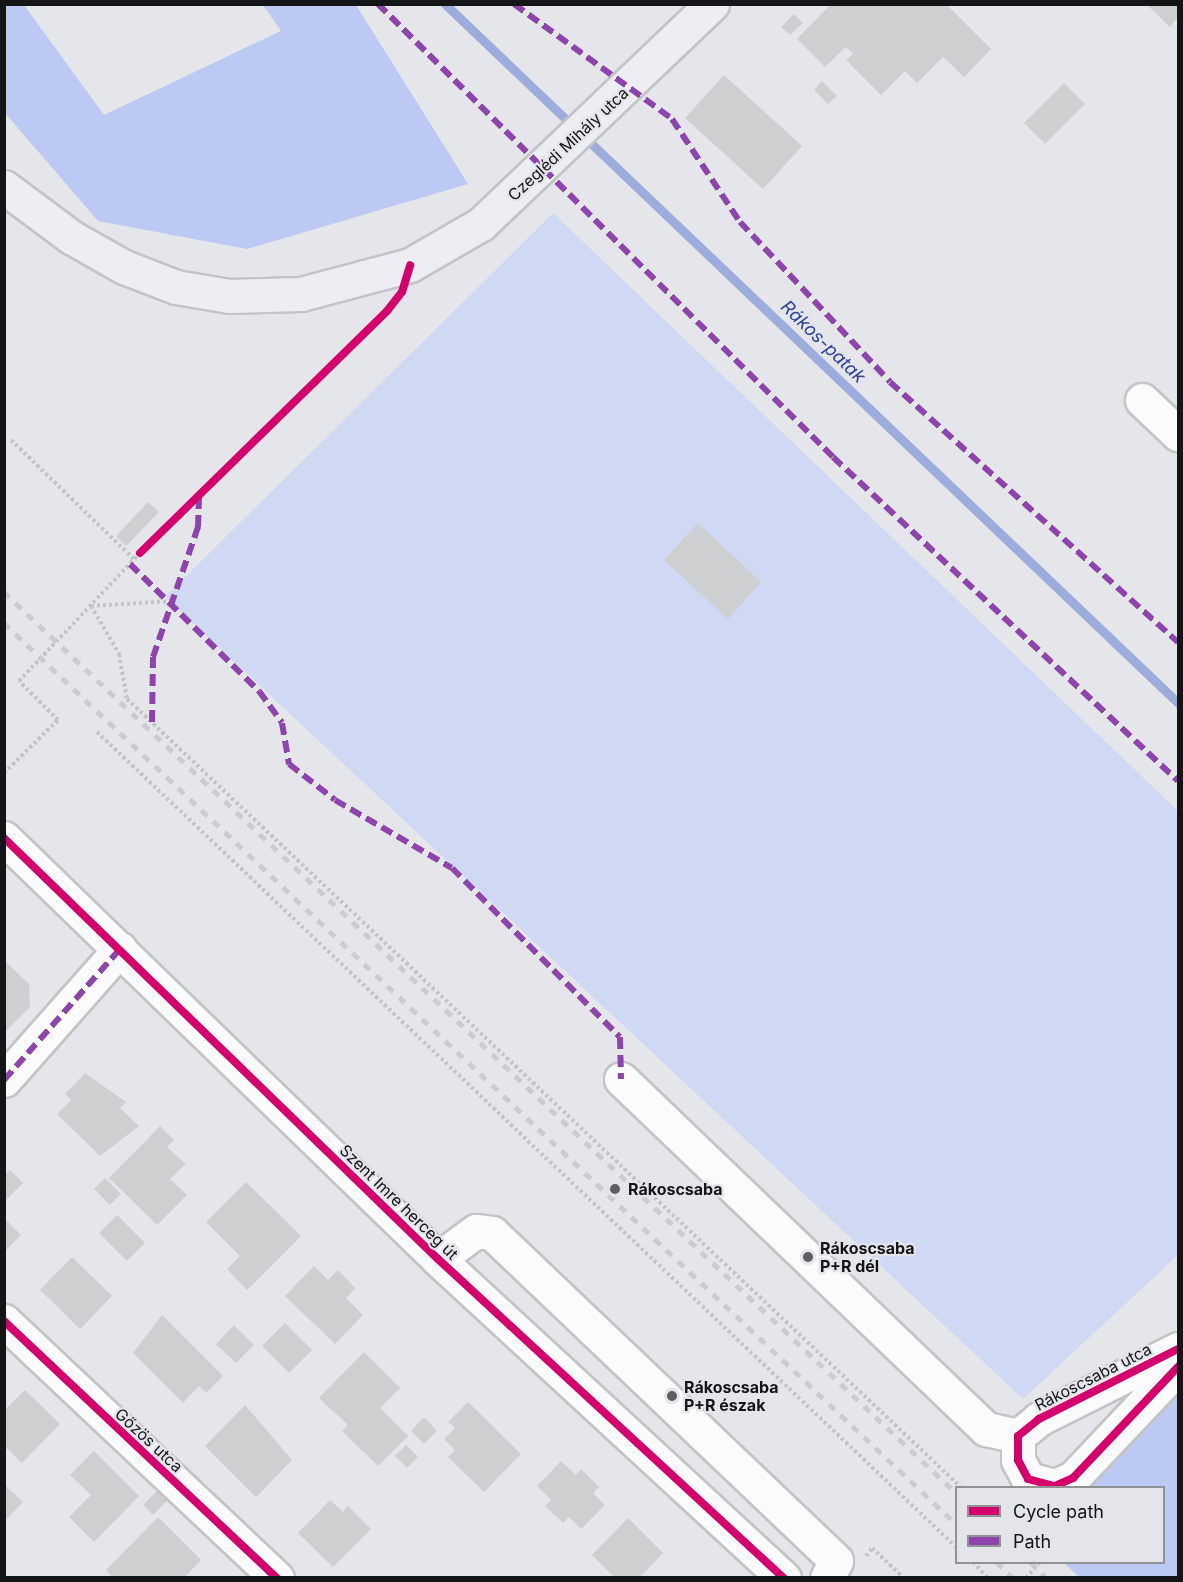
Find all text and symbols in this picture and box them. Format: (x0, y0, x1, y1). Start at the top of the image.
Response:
street label: Czeglédi Mihály utca (504, 83, 632, 205)
water label: Rákos-patak (776, 296, 870, 388)
street label: Szent Imre herceg út (336, 1140, 462, 1264)
place label: Rákoscsaba (628, 1179, 723, 1199)
marker: Rákoscsaba (606, 1180, 624, 1198)
place label: Rákoscsaba P+R dél (820, 1238, 915, 1276)
marker: Rákoscsaba P+R dél (801, 1250, 815, 1264)
street label: Rákoscsaba utca (1031, 1339, 1155, 1415)
place label: Rákoscsaba P+R észak (684, 1377, 779, 1415)
marker: Rákoscsaba P+R észak (665, 1389, 679, 1403)
street label: Gőzös utca (111, 1404, 187, 1476)
legend (955, 1486, 1165, 1564)
text: Cycle path (1013, 1501, 1104, 1522)
text: Path (1013, 1531, 1051, 1552)

